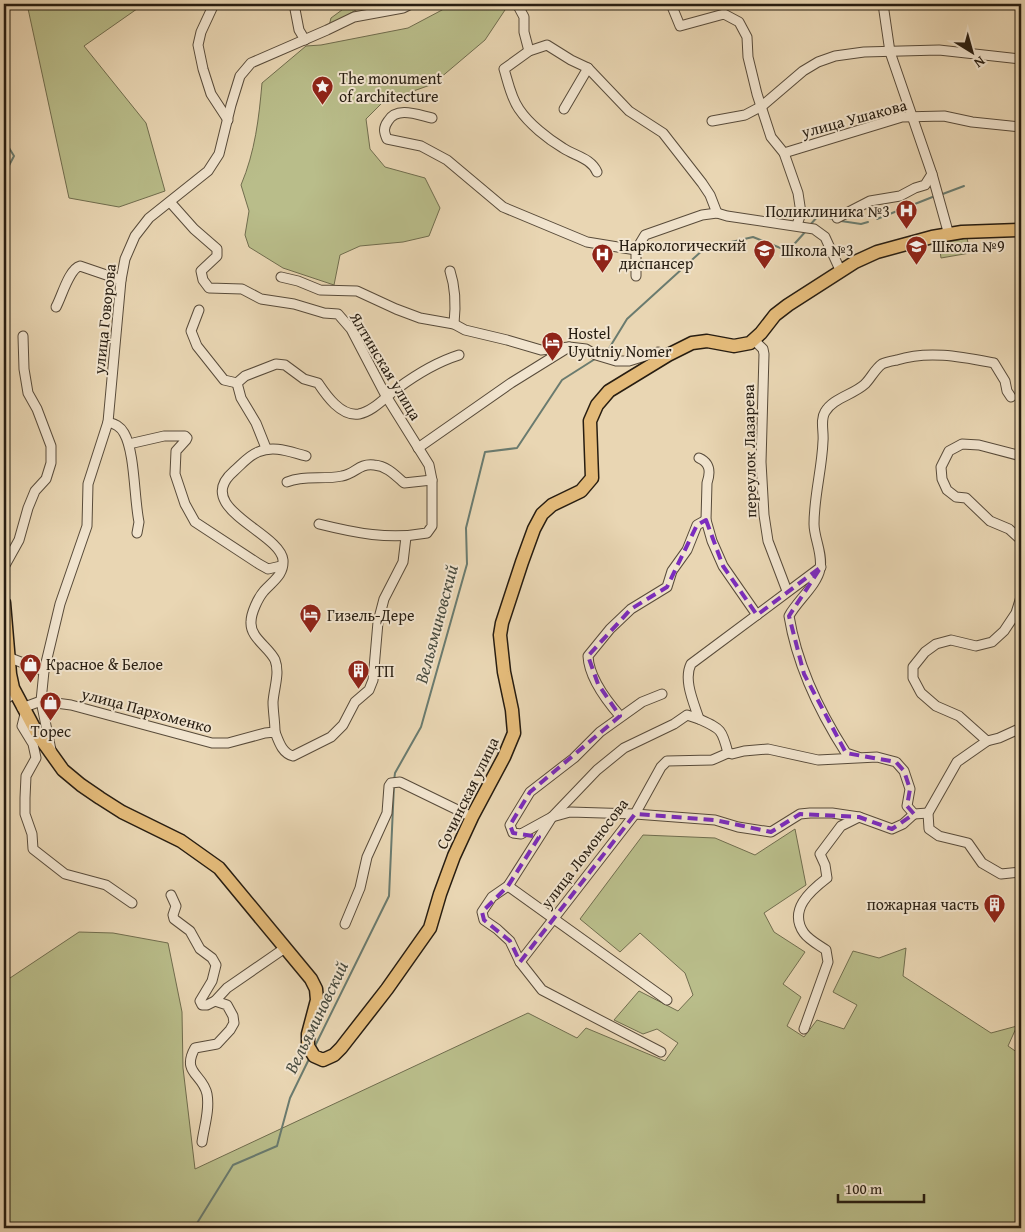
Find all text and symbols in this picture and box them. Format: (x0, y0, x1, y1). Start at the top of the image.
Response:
north arrow (948, 28, 998, 78)
text: N (970, 52, 990, 74)
place label: The monument of architecture (339, 66, 442, 108)
place icon: The monument of architecture (311, 75, 335, 106)
street label: улица Ушакова (798, 92, 910, 144)
place label: Поликлиника №3 (765, 199, 890, 223)
hospital icon: Поликлиника №3 (894, 199, 918, 230)
place label: Наркологический диспансер (619, 233, 747, 275)
school or university icon: Школа №9 (904, 234, 928, 265)
place label: Школа №9 (932, 234, 1005, 258)
school or university icon: Школа №3 (753, 238, 777, 269)
place label: Школа №3 (781, 238, 854, 262)
hospital icon: Наркологический диспансер (591, 242, 615, 273)
street label: улица Говорова (86, 262, 122, 376)
street label: Ялтинская улица (344, 306, 428, 425)
place label: Hostel Uyutniy Nomer (568, 321, 672, 363)
hotel icon: Hostel Uyutniy Nomer (540, 330, 564, 361)
street label: переулок Лазарева (736, 384, 762, 518)
water label: Вельяминовский (407, 562, 465, 687)
hotel icon: Гизель-Дере (299, 603, 323, 634)
place label: Гизель-Дере (327, 603, 414, 627)
shop icon: Красное & Белое (18, 652, 42, 683)
place label: Красное & Белое (46, 652, 163, 676)
building icon: ТП (347, 659, 371, 690)
place label: ТП (375, 659, 394, 683)
street label: улица Пархоменко (78, 681, 215, 739)
shop icon: Торес (39, 690, 63, 721)
place label: Торес (31, 719, 71, 743)
street label: Сочинская улица (429, 733, 505, 853)
street label: улица Ломоносова (534, 792, 634, 914)
place label: пожарная часть (867, 892, 979, 916)
building icon: пожарная часть (983, 892, 1007, 923)
water label: Вельяминовский (277, 956, 355, 1079)
scale bar (838, 1172, 924, 1204)
text: 100 m (845, 1178, 883, 1199)

